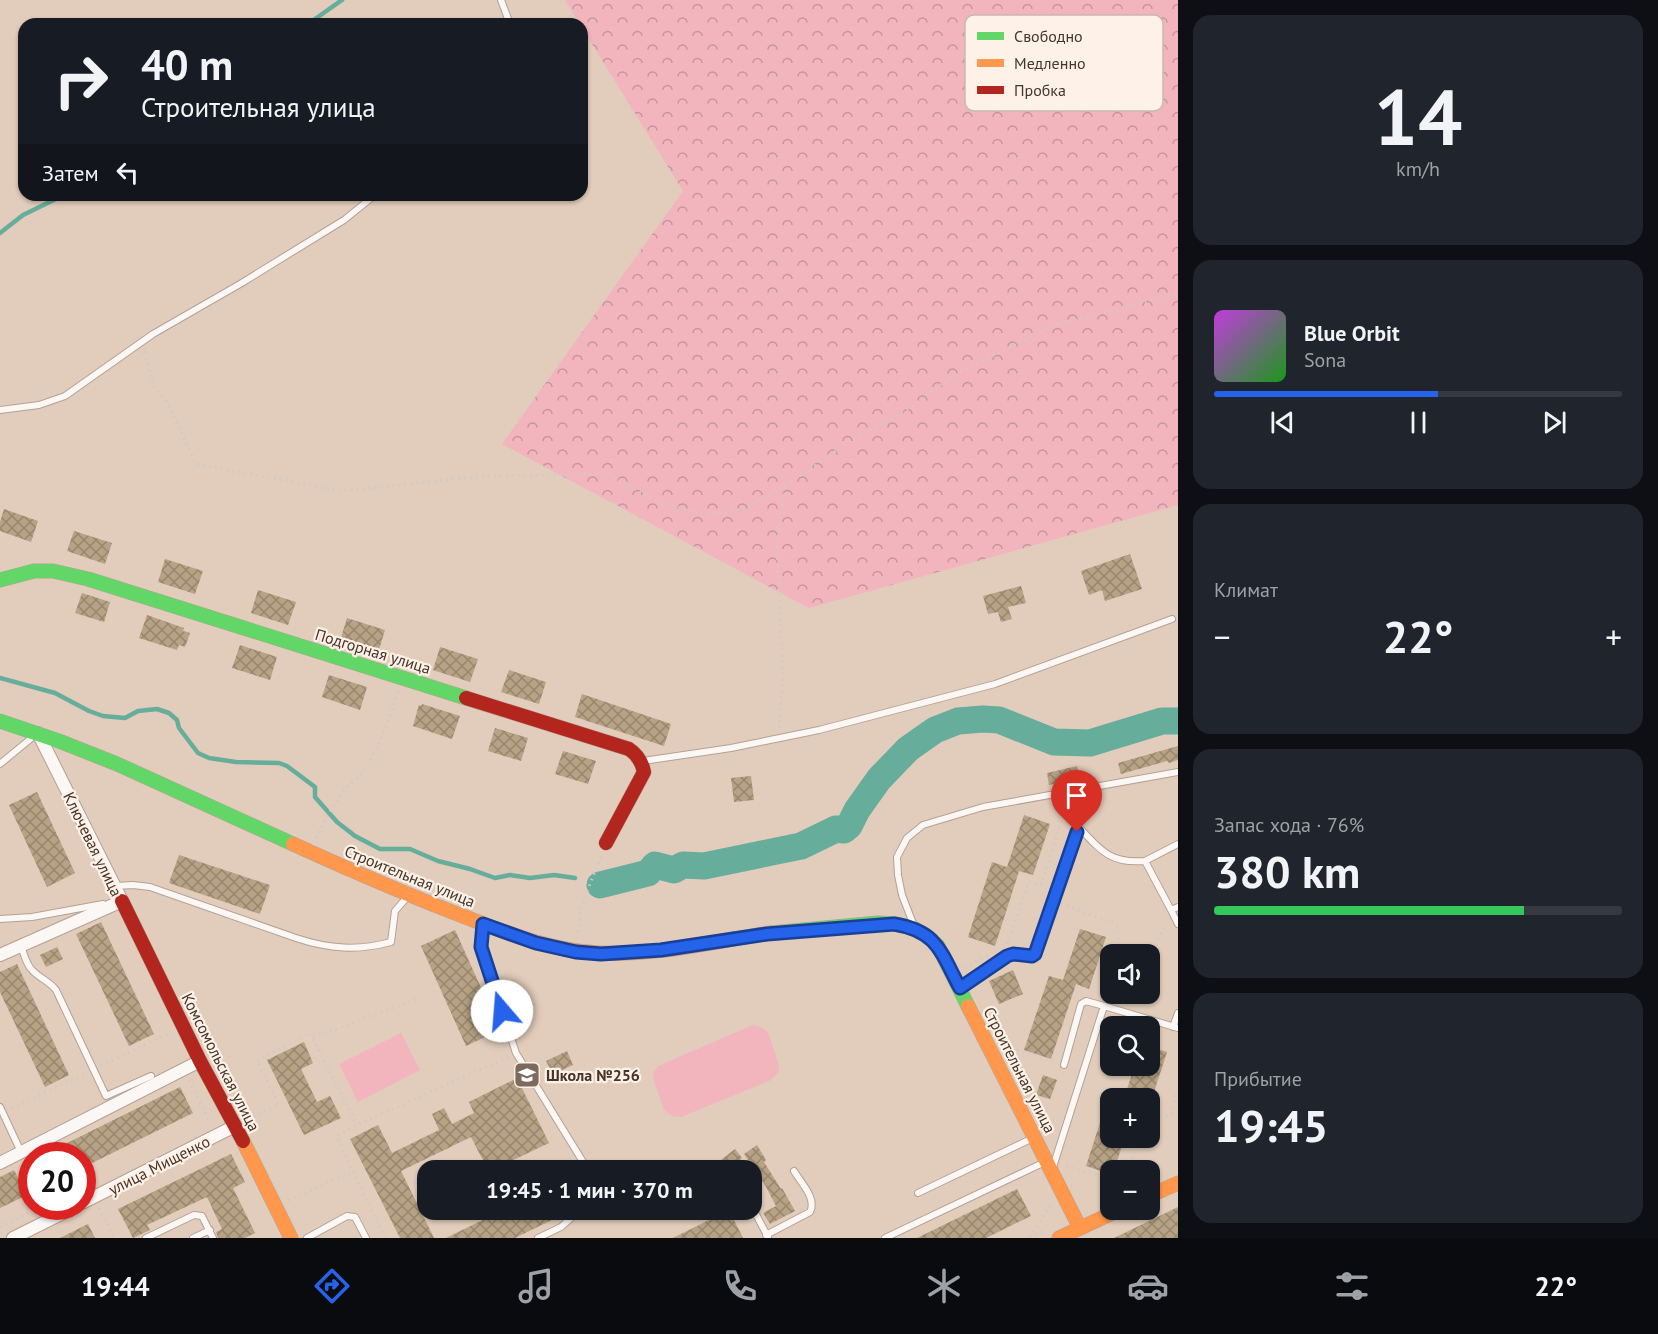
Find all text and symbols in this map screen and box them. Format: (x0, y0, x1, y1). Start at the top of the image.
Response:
legend (965, 15, 1163, 111)
text: Свободно (1014, 26, 1083, 46)
text: 40 m (141, 37, 233, 92)
icon: right (42, 42, 120, 120)
text: Медленно (1014, 53, 1086, 73)
text: 14 (1374, 66, 1462, 167)
text: Пробка (1014, 80, 1066, 100)
text: Строительная улица (141, 90, 376, 124)
icon: left (111, 156, 144, 189)
text: km/h (1396, 156, 1440, 182)
text: Затем (42, 159, 99, 187)
text: Blue Orbit (1304, 319, 1400, 347)
text: Sona (1304, 347, 1346, 373)
icon: previous (1266, 406, 1299, 439)
icon: pause (1402, 406, 1435, 439)
icon: next (1538, 406, 1571, 439)
text: Климат (1214, 577, 1278, 603)
text: 22° (1383, 607, 1453, 665)
text: − (1214, 615, 1231, 658)
text: + (1605, 615, 1622, 658)
street label: Подгорная улица (313, 624, 433, 678)
pin (1051, 770, 1102, 832)
icon: arrive (1060, 779, 1093, 812)
street label: Ключевая улица (59, 788, 127, 900)
text: Запас хода · 76% (1214, 812, 1364, 838)
street label: Строительная улица (342, 841, 478, 911)
text: 380 km (1214, 842, 1360, 900)
map controls (1100, 944, 1160, 1220)
button: sound (1100, 944, 1160, 1004)
position arrow (470, 979, 534, 1043)
street label: Комсомольская улица (177, 990, 265, 1134)
street label: Строительная улица (980, 1004, 1060, 1136)
button: search (1100, 1016, 1160, 1076)
school or university icon: Школа №256 (512, 1060, 542, 1090)
place label: Школа №256 (546, 1065, 640, 1085)
text: Прибытие (1214, 1066, 1302, 1092)
button: + (1100, 1088, 1160, 1148)
text: 19:45 (1214, 1096, 1328, 1154)
street label: улица Мищенко (105, 1131, 213, 1199)
speed limit sign: 20 (18, 1142, 96, 1220)
button: − (1100, 1160, 1160, 1220)
text: 19:45 · 1 мин · 370 m (486, 1176, 693, 1204)
icon: directions (311, 1265, 353, 1307)
icon: music (515, 1265, 557, 1307)
icon: phone (719, 1265, 761, 1307)
icon: climate (923, 1265, 965, 1307)
icon: car (1127, 1265, 1169, 1307)
icon: filters (1331, 1265, 1373, 1307)
text: 19:44 (81, 1269, 149, 1303)
text: 22° (1535, 1269, 1577, 1303)

